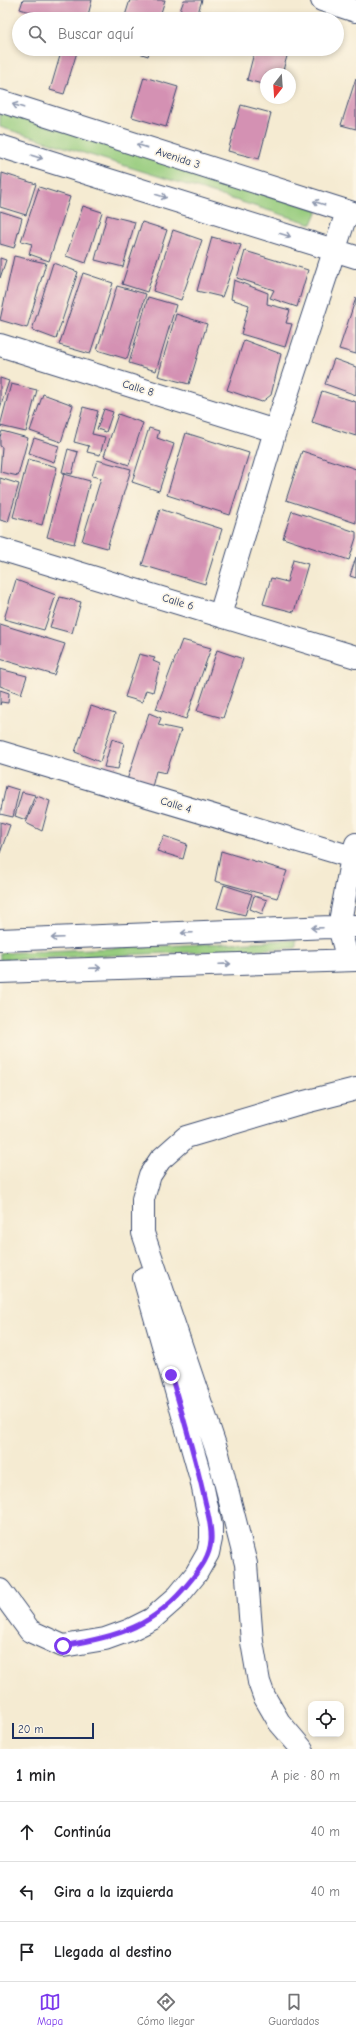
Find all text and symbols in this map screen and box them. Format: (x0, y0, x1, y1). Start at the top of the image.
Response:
search box (12, 12, 344, 56)
icon: search (26, 23, 48, 45)
text: Buscar aquí (58, 25, 134, 43)
north arrow (260, 68, 296, 104)
one-way arrow (12, 102, 24, 110)
one-way arrow (135, 142, 148, 149)
street label: Avenida 3 (154, 145, 202, 171)
one-way arrow (31, 154, 44, 161)
one-way arrow (155, 193, 168, 200)
one-way arrow (313, 198, 325, 206)
one-way arrow (279, 232, 292, 239)
street label: Calle 8 (121, 377, 156, 399)
street label: Calle 6 (161, 591, 195, 613)
street label: Calle 4 (159, 794, 193, 816)
one-way arrow (311, 924, 324, 932)
one-way arrow (181, 929, 194, 937)
one-way arrow (51, 934, 64, 942)
one-way arrow (218, 960, 231, 967)
one-way arrow (88, 965, 101, 972)
route end (162, 1366, 180, 1384)
route start (54, 1637, 72, 1655)
map controls (308, 1701, 344, 1737)
button: locate (308, 1701, 344, 1737)
scale bar (12, 1721, 94, 1740)
text: 20 m (18, 1723, 43, 1736)
text: 1 min (16, 1766, 56, 1785)
text: A pie · 80 m (271, 1768, 340, 1783)
icon: ahead (16, 1821, 38, 1843)
text: Continúa (54, 1823, 111, 1841)
text: 40 m (311, 1824, 340, 1839)
icon: left (16, 1881, 38, 1903)
text: Gira a la izquierda (54, 1883, 174, 1901)
text: 40 m (311, 1884, 340, 1899)
icon: arrive (16, 1941, 38, 1963)
text: Llegada al destino (54, 1943, 172, 1961)
tab: Mapa (37, 1991, 63, 2028)
tab: Cómo llegar (137, 1991, 194, 2028)
tab: Guardados (268, 1991, 319, 2028)

